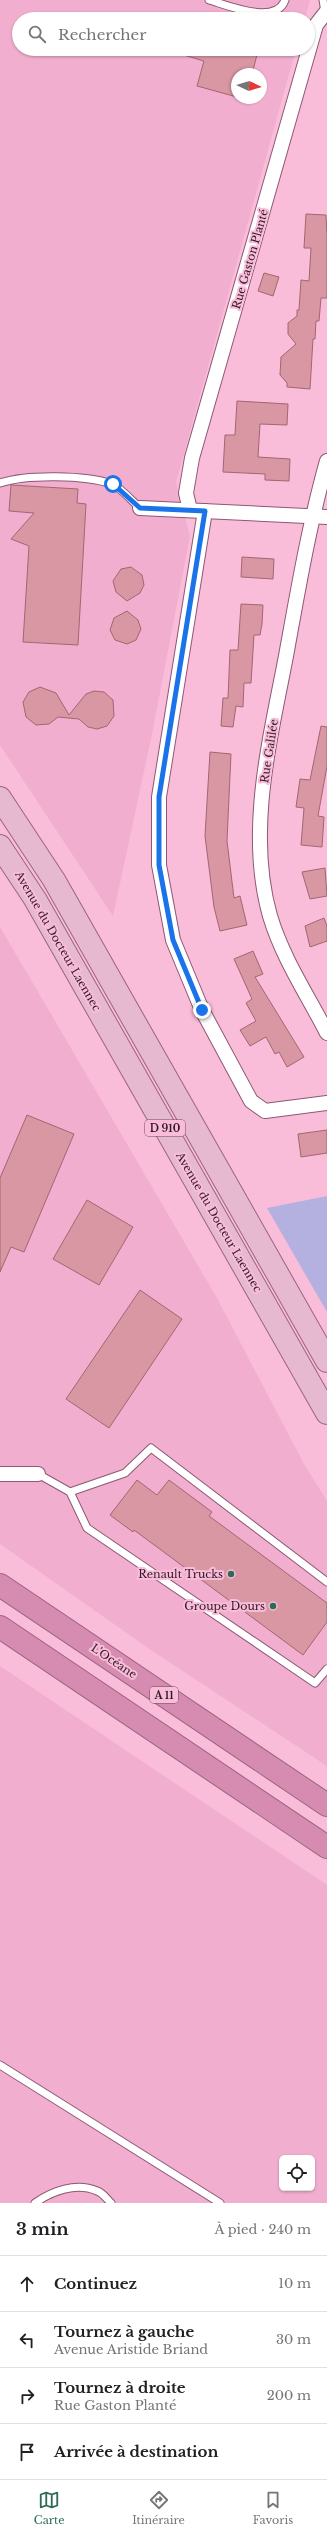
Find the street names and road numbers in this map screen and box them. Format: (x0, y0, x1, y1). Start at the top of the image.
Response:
street label: Rue Gaston Planté (229, 207, 271, 311)
street label: Rue Galilée (257, 718, 281, 784)
street label: Avenue du Docteur Laennec (12, 868, 104, 1014)
road number: D 910 (145, 1120, 185, 1136)
street label: Avenue du Docteur Laennec (173, 1149, 265, 1295)
street label: L’Océane (88, 1641, 140, 1681)
road number: A 11 (150, 1687, 178, 1703)

